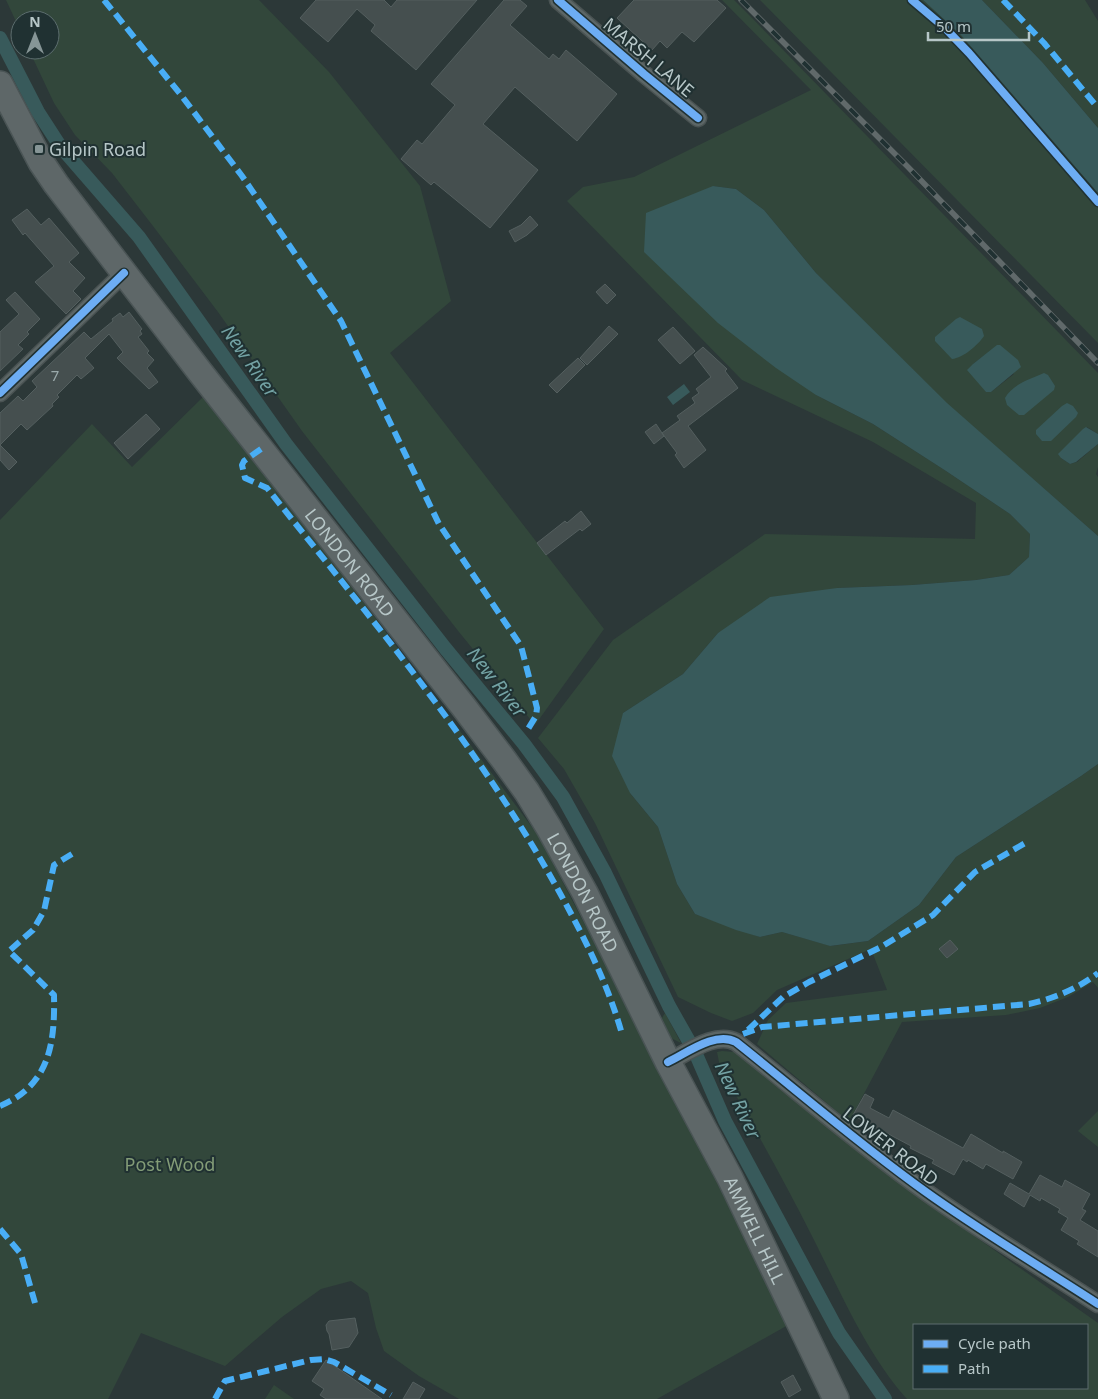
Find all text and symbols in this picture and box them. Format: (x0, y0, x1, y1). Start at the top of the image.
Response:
north arrow (10, 10, 60, 60)
scale bar (928, 10, 1029, 42)
text: N (29, 12, 41, 31)
street label: MARSH LANE (599, 12, 699, 102)
text: 50 m (936, 16, 971, 36)
place label: Gilpin Road (49, 137, 146, 161)
marker: Gilpin Road (33, 143, 45, 155)
water label: New River (216, 320, 285, 404)
house number: 7 (51, 365, 59, 385)
street label: LONDON ROAD (300, 503, 400, 622)
water label: New River (461, 641, 534, 724)
street label: LONDON ROAD (542, 828, 624, 956)
water label: New River (709, 1057, 768, 1144)
street label: LOWER ROAD (838, 1101, 944, 1191)
park label: Post Wood (125, 1152, 215, 1176)
street label: AMWELL HILL (719, 1172, 791, 1288)
legend (913, 1324, 1088, 1389)
text: Cycle path (958, 1333, 1031, 1353)
text: Path (958, 1358, 990, 1378)

